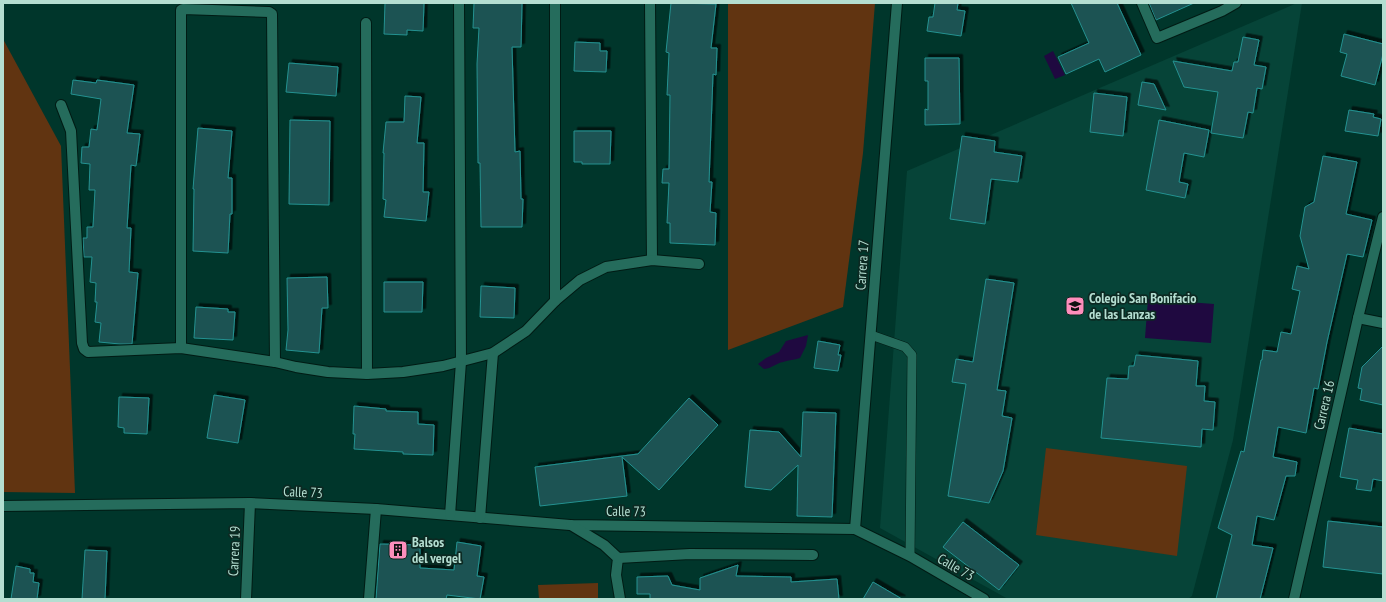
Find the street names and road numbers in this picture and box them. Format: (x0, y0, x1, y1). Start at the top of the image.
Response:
street label: Carrera 17 (851, 239, 873, 291)
street label: Carrera 16 (1310, 378, 1338, 432)
street label: Calle 73 (283, 482, 323, 502)
street label: Calle 73 (606, 502, 646, 520)
street label: Carrera 19 (224, 526, 244, 576)
street label: Calle 73 (934, 549, 978, 585)

